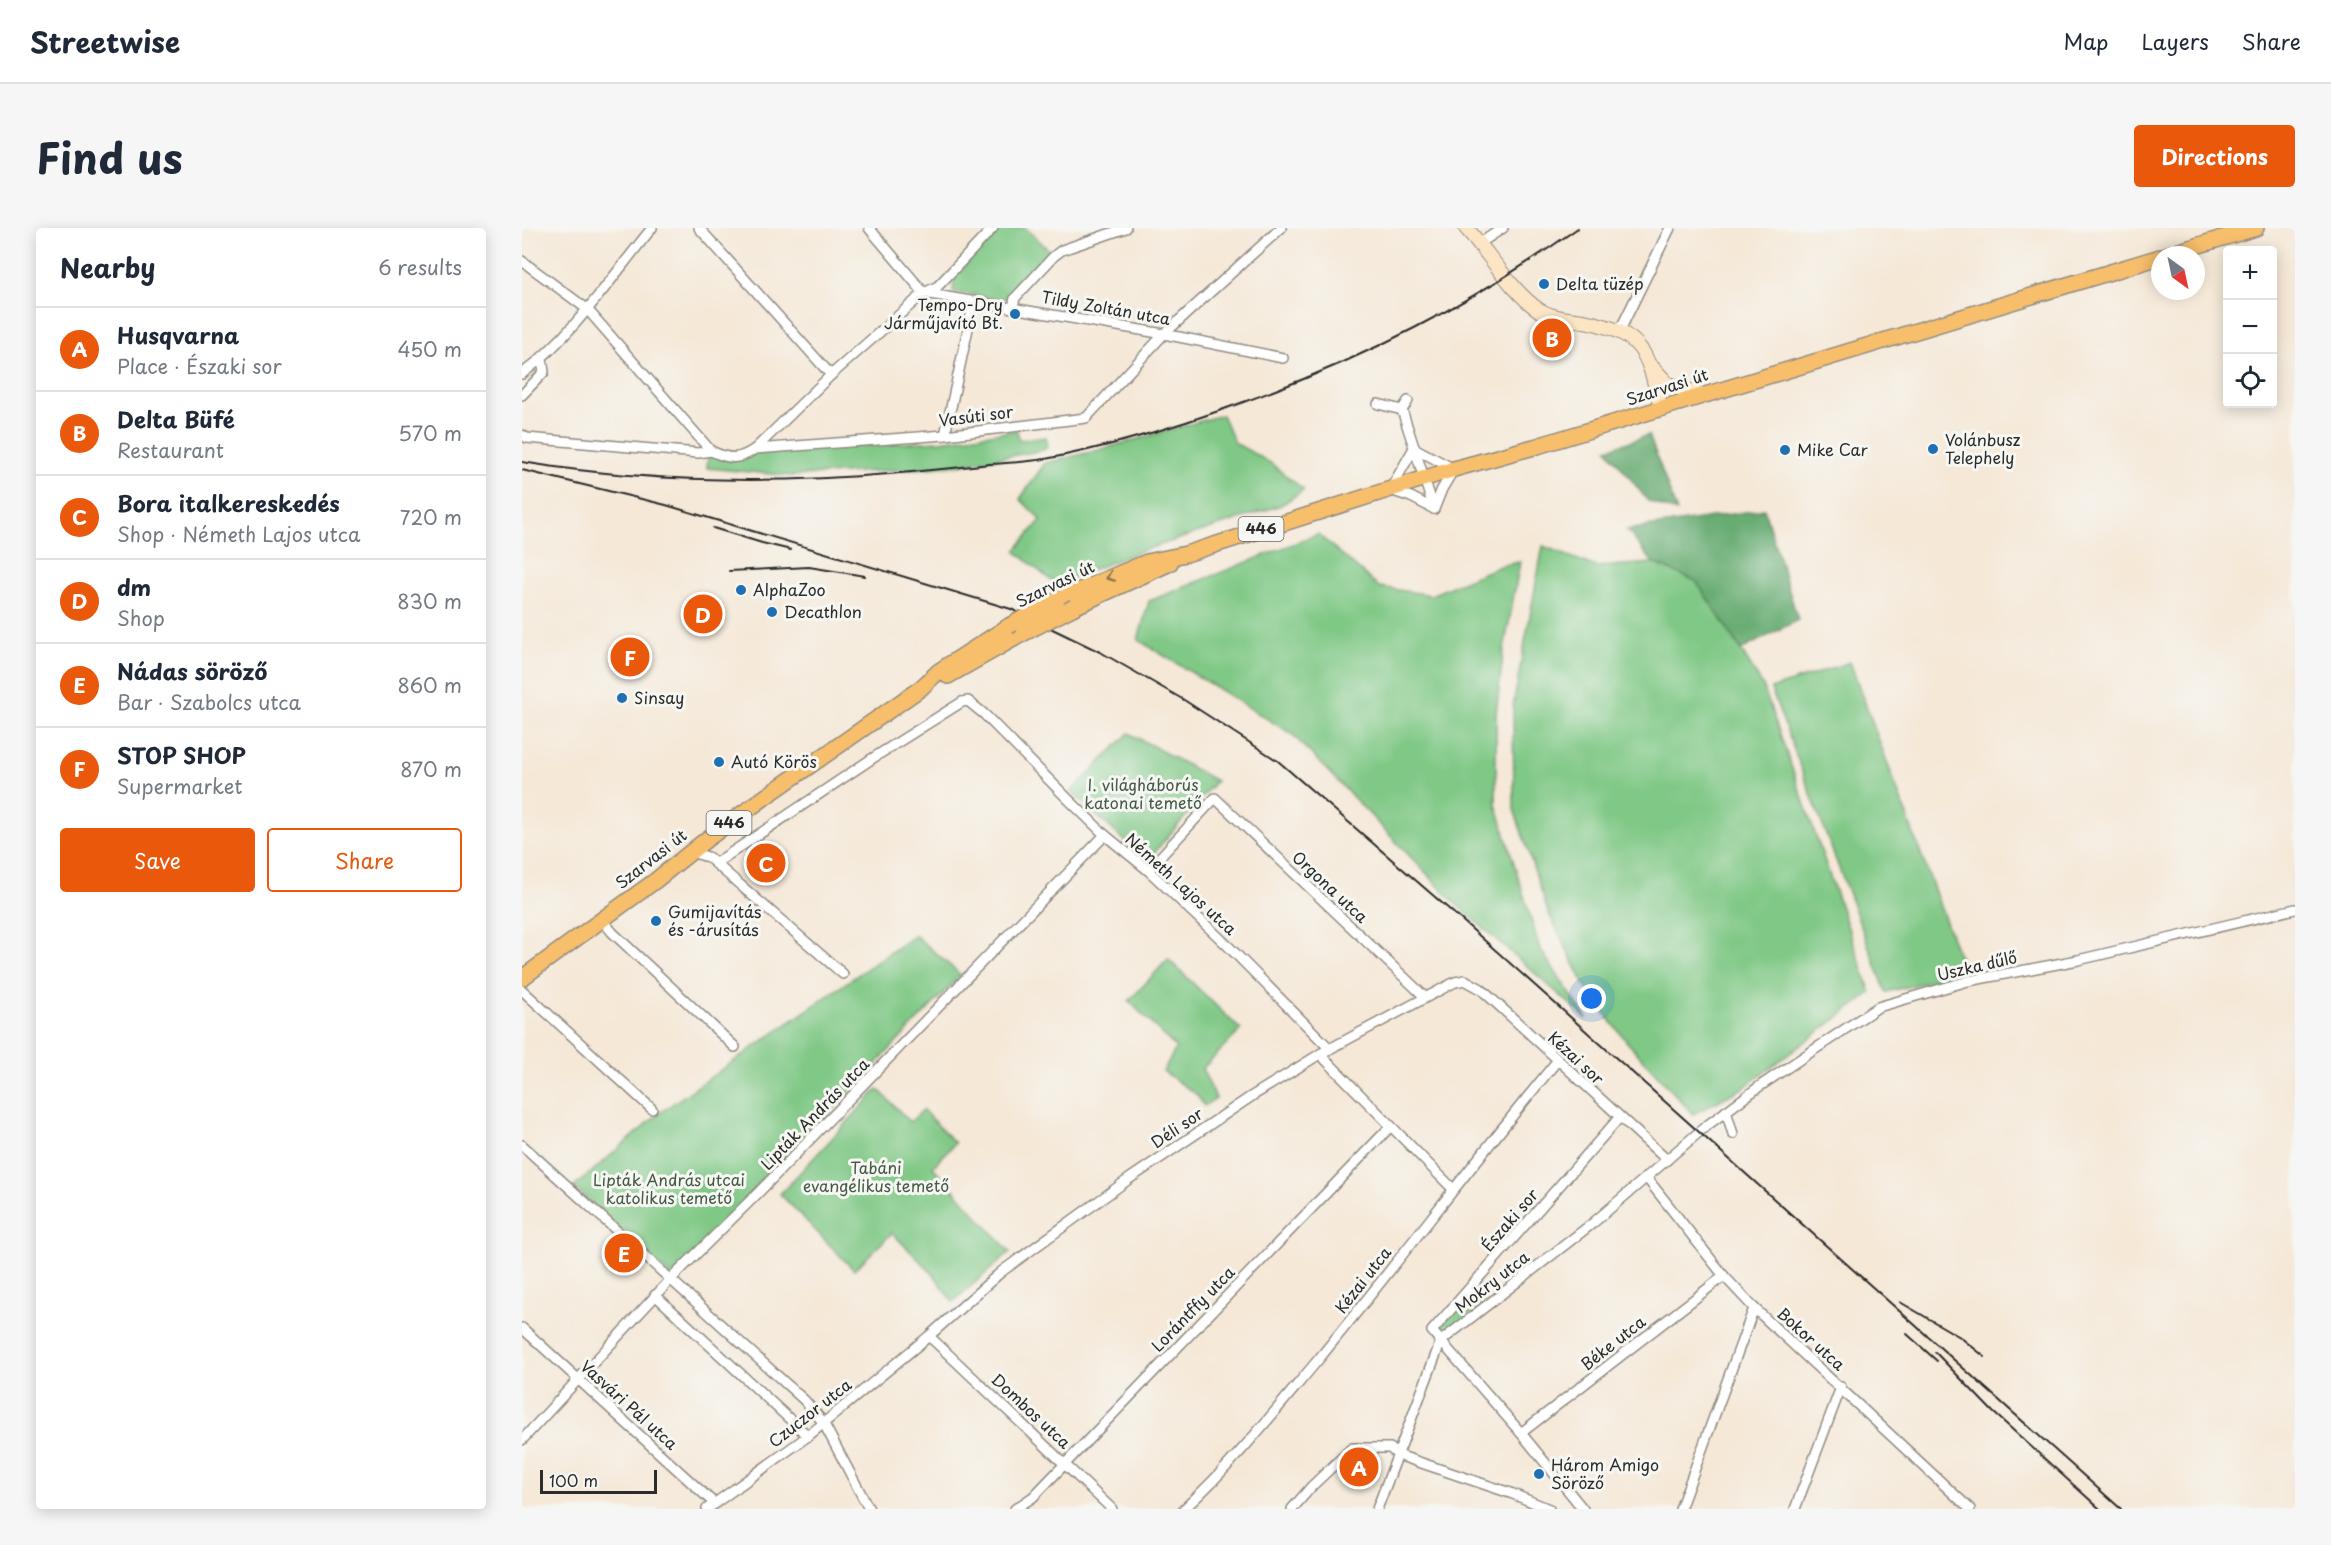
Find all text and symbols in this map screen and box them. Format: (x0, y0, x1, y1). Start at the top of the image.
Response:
text: Streetwise (30, 20, 180, 63)
text: Map (2064, 25, 2108, 57)
text: Layers (2141, 25, 2209, 57)
text: Share (2242, 25, 2301, 57)
text: Find us (36, 125, 183, 188)
button: Directions (2134, 125, 2295, 187)
north arrow (2151, 246, 2205, 300)
map controls (2223, 246, 2277, 408)
button: + (2223, 246, 2277, 300)
text: Nearby (60, 248, 155, 287)
text: 6 results (378, 252, 462, 282)
place label: Delta tüzép (1556, 271, 1644, 295)
marker: Delta tüzép (1537, 277, 1551, 291)
street label: Tildy Zoltán utca (1040, 284, 1172, 330)
place label: Tempo-Dry Járműjavító Bt. (884, 292, 1003, 334)
button: − (2223, 300, 2277, 354)
marker: Tempo-Dry Járműjavító Bt. (1008, 307, 1022, 321)
pin: B (1532, 316, 1572, 360)
text: Husqvarna (117, 318, 239, 351)
text: A (72, 334, 87, 364)
text: 450 m (397, 334, 462, 364)
text: Place · Északi sor (117, 351, 282, 381)
button: locate (2223, 354, 2277, 408)
street label: Szarvasi út (1623, 361, 1711, 411)
street label: Vasúti sor (937, 398, 1015, 431)
text: Delta Büfé (117, 402, 235, 435)
text: B (73, 418, 86, 448)
text: 570 m (398, 418, 462, 448)
place label: Volánbusz Telephely (1945, 427, 2021, 469)
text: Restaurant (117, 435, 224, 465)
place label: Mike Car (1797, 437, 1868, 461)
marker: Volánbusz Telephely (1926, 442, 1940, 456)
marker: Mike Car (1778, 443, 1792, 457)
text: Bora italkereskedés (117, 486, 340, 519)
text: C (72, 502, 87, 532)
text: 720 m (400, 502, 462, 532)
road number: 446 (1238, 517, 1284, 541)
text: Shop · Németh Lajos utca (117, 519, 360, 549)
street label: Szarvasi út (1011, 554, 1098, 612)
text: dm (117, 570, 151, 603)
one-way arrow (1105, 570, 1116, 582)
place label: AlphaZoo (753, 577, 826, 601)
marker: AlphaZoo (734, 583, 748, 597)
text: D (72, 586, 87, 616)
text: 830 m (397, 586, 462, 616)
pin: D (684, 592, 723, 636)
place label: Decathlon (784, 599, 862, 623)
text: Shop (117, 603, 165, 633)
marker: Decathlon (765, 605, 779, 619)
pin: F (610, 634, 650, 680)
text: Nádas söröző (117, 654, 267, 687)
text: E (73, 670, 86, 700)
text: 860 m (397, 670, 462, 700)
place label: Sinsay (634, 685, 684, 709)
text: Bar · Szabolcs utca (117, 687, 301, 717)
marker: Sinsay (615, 691, 629, 705)
text: STOP SHOP (117, 738, 246, 771)
place label: Autó Körös (731, 749, 817, 773)
text: F (74, 754, 85, 784)
text: 870 m (400, 754, 462, 784)
marker: Autó Körös (712, 755, 726, 769)
text: Supermarket (117, 771, 243, 801)
park label: I. világháborús katonai temető (1084, 772, 1202, 814)
road number: 446 (706, 811, 752, 835)
street label: Szarvasi út (610, 822, 692, 894)
street label: Németh Lajos utca (1121, 827, 1243, 940)
button: Save (60, 828, 255, 892)
button: Share (267, 828, 462, 892)
pin: C (746, 840, 786, 886)
street label: Orgona utca (1287, 845, 1374, 928)
place label: Gumijavítás és -árusítás (668, 899, 761, 941)
marker: Gumijavítás és -árusítás (649, 914, 663, 928)
street label: Uszka dűlő (1934, 944, 2019, 986)
your location (1577, 984, 1606, 1013)
street label: Kézai sor (1543, 1025, 1610, 1090)
street label: Lipták András utca (754, 1052, 874, 1175)
street label: Déli sor (1146, 1101, 1208, 1153)
park label: Tabáni evangélikus temető (803, 1155, 949, 1197)
park label: Lipták András utcai katolikus temető (593, 1167, 745, 1209)
street label: Északi sor (1475, 1182, 1544, 1256)
pin: E (604, 1230, 644, 1276)
street label: Kézai utca (1328, 1241, 1396, 1318)
street label: Mokry utca (1449, 1244, 1534, 1318)
street label: Lorántffy utca (1145, 1260, 1240, 1356)
street label: Bokor utca (1772, 1301, 1851, 1375)
street label: Béke utca (1575, 1309, 1650, 1375)
street label: Vasvári Pál utca (576, 1354, 684, 1455)
street label: Dombos utca (987, 1367, 1077, 1453)
street label: Czuczor utca (763, 1372, 856, 1452)
pin: A (1340, 1444, 1378, 1490)
place label: Három Amigo Söröző (1551, 1452, 1659, 1494)
scale bar (540, 1467, 657, 1494)
marker: Három Amigo Söröző (1532, 1467, 1546, 1481)
text: 100 m (549, 1468, 598, 1492)

